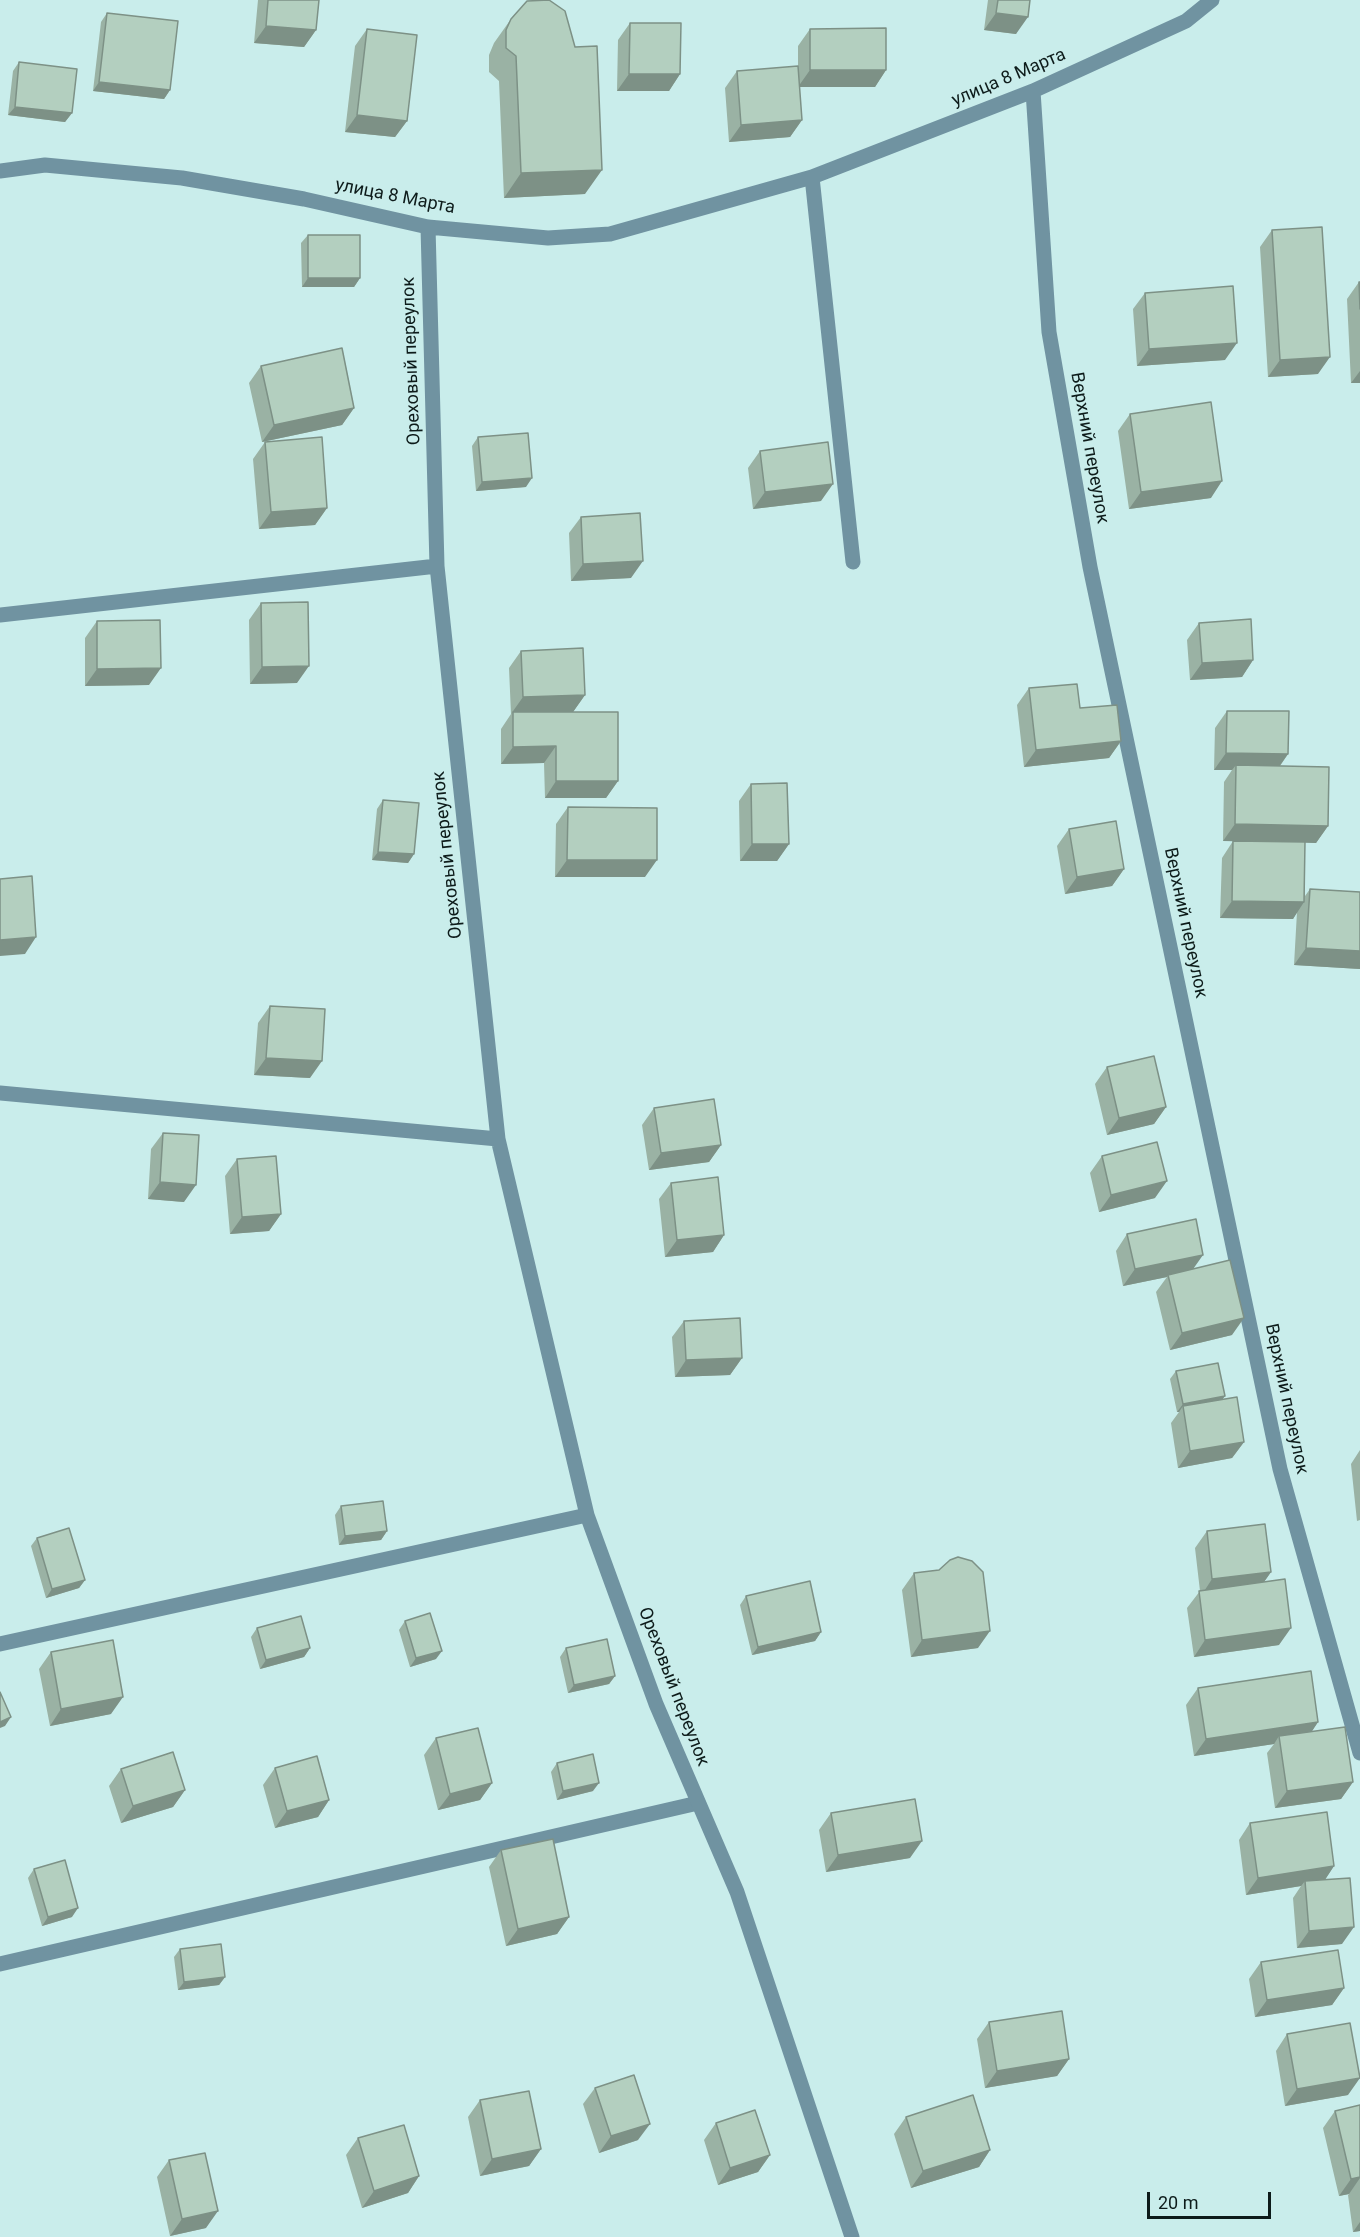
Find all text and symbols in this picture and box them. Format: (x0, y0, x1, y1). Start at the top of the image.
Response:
street label: улица 8 Марта (949, 44, 1069, 112)
street label: улица 8 Марта (333, 175, 457, 219)
street label: Ореховый переулок (398, 277, 426, 445)
street label: Верхний переулок (1065, 371, 1113, 525)
street label: Ореховый переулок (428, 770, 468, 940)
street label: Верхний переулок (1158, 846, 1212, 1000)
street label: Верхний переулок (1259, 1322, 1313, 1476)
street label: Ореховый переулок (633, 1605, 713, 1769)
scale bar (1150, 2180, 1274, 2218)
text: 20 m (1158, 2192, 1198, 2213)

